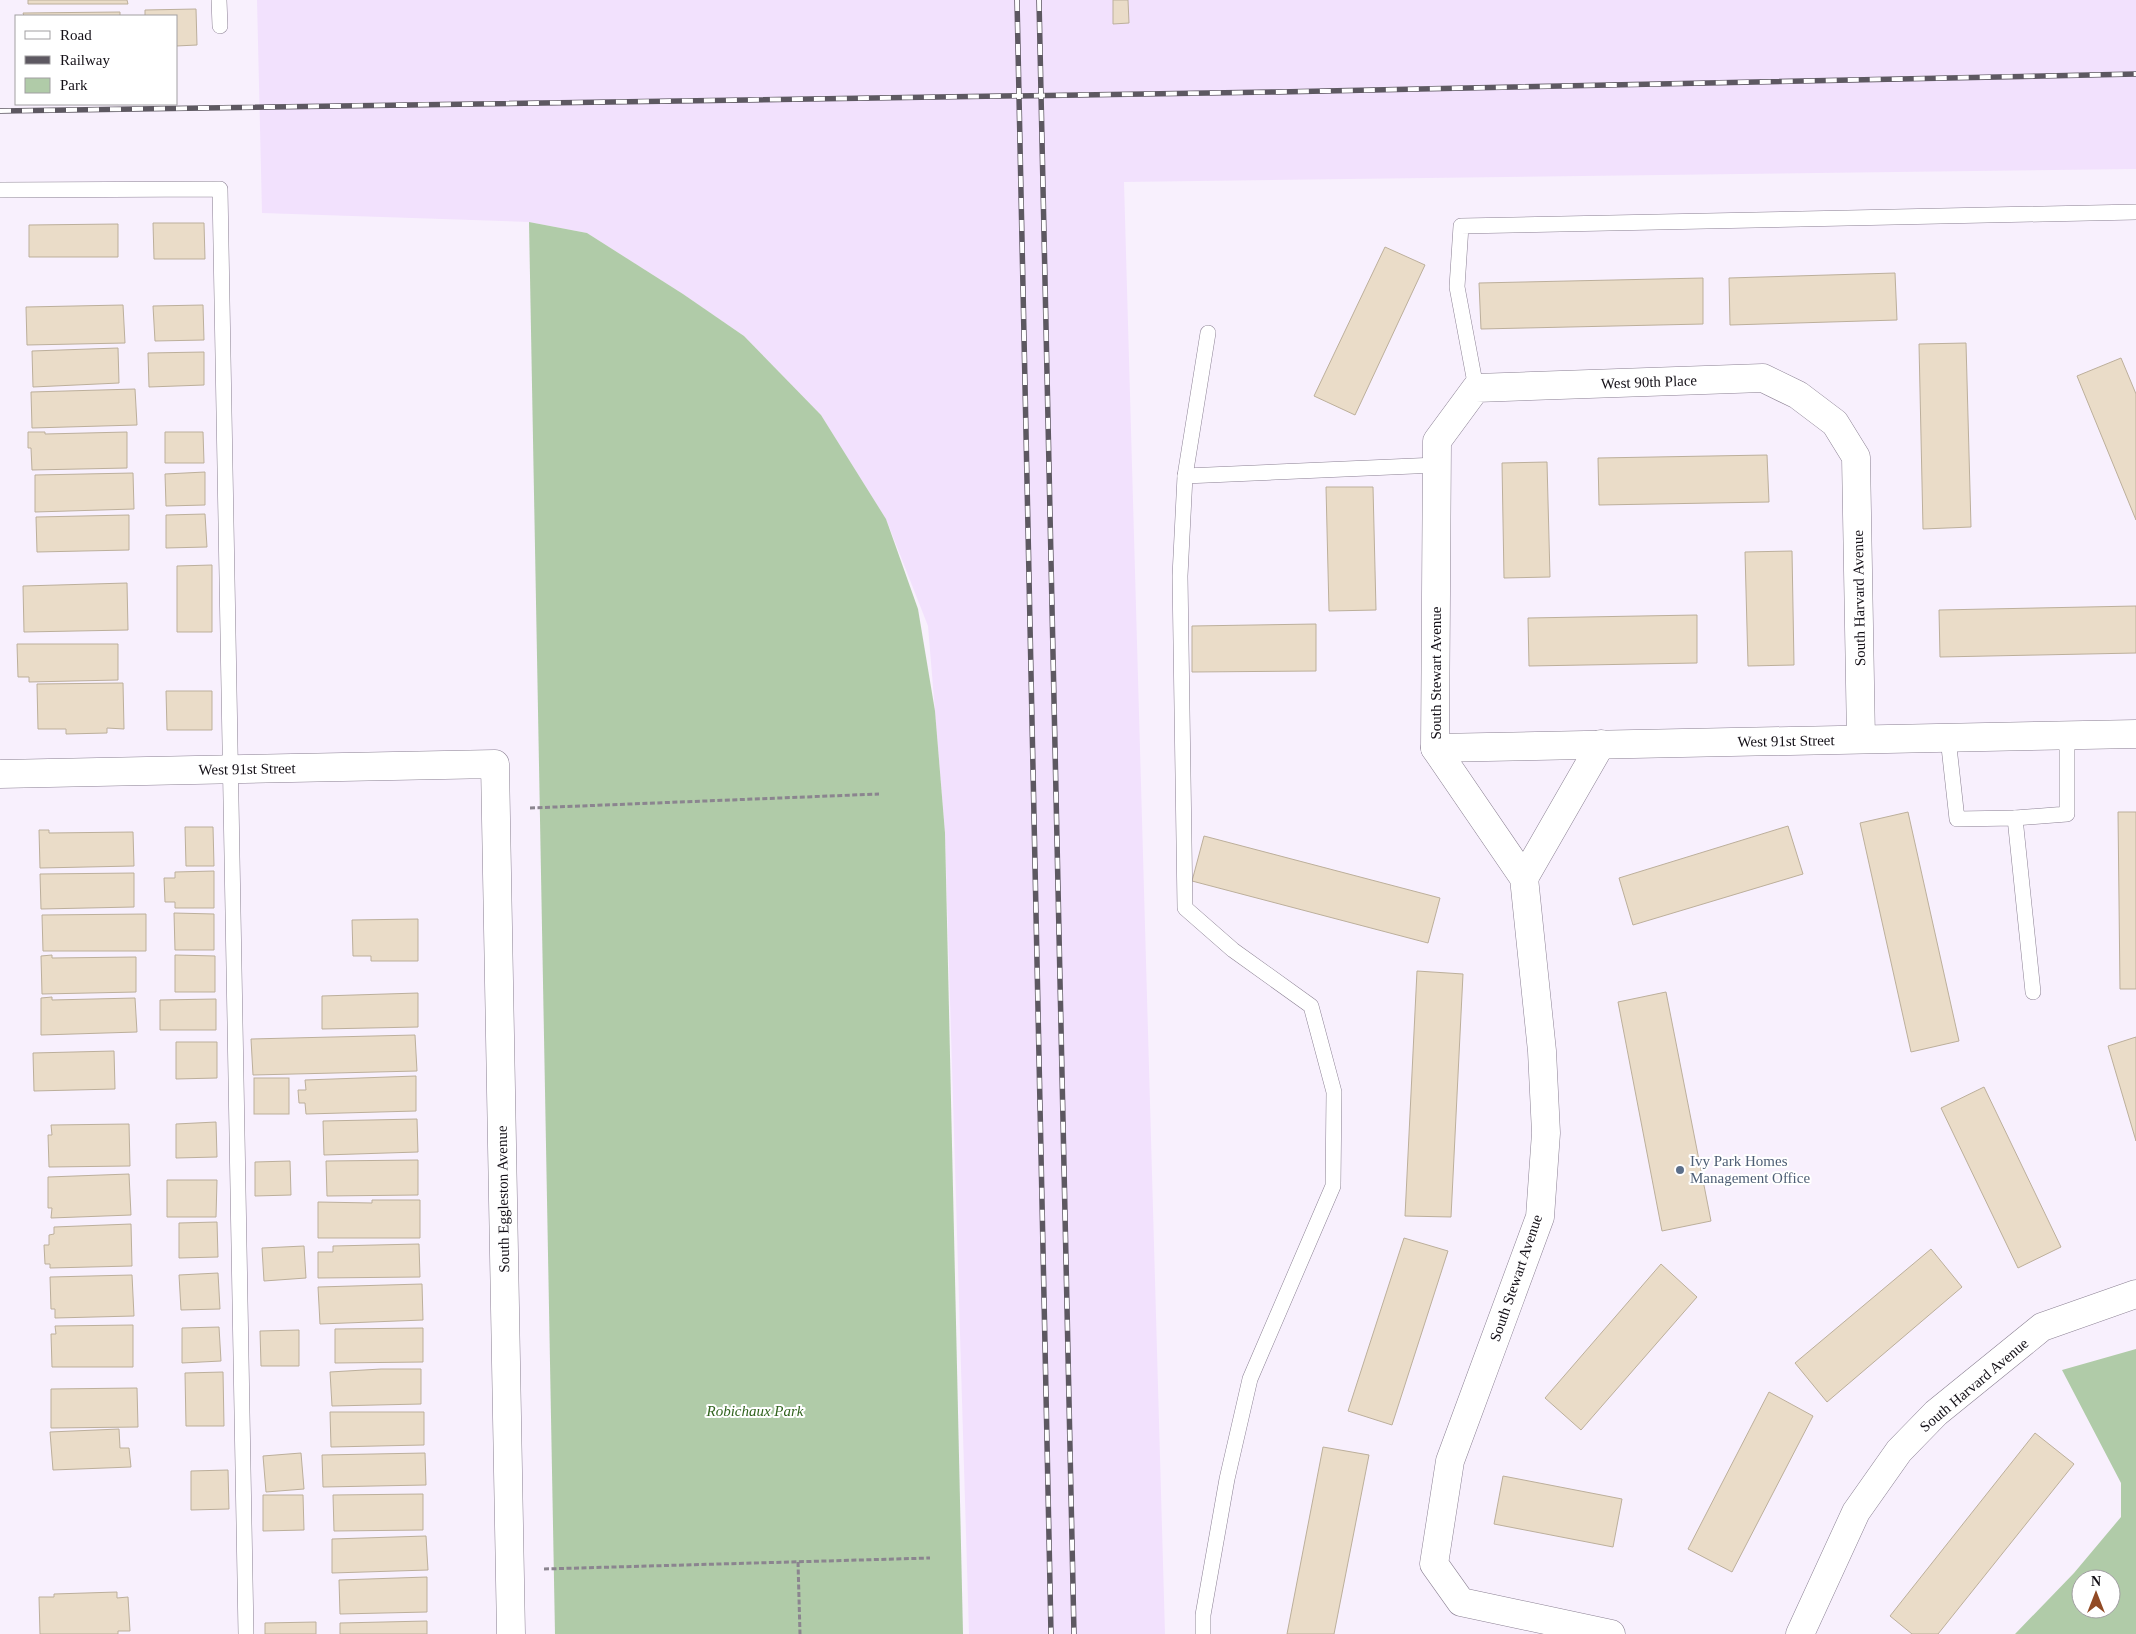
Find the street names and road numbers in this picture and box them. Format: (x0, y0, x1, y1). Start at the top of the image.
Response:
street label: West 90th Place (1601, 372, 1698, 392)
street label: South Harvard Avenue (1850, 529, 1868, 666)
street label: South Stewart Avenue (1428, 606, 1444, 740)
street label: West 91st Street (1737, 732, 1836, 750)
street label: West 91st Street (198, 760, 297, 778)
street label: South Eggleston Avenue (494, 1125, 512, 1273)
street label: South Stewart Avenue (1487, 1212, 1545, 1344)
street label: South Harvard Avenue (1917, 1335, 2032, 1435)

